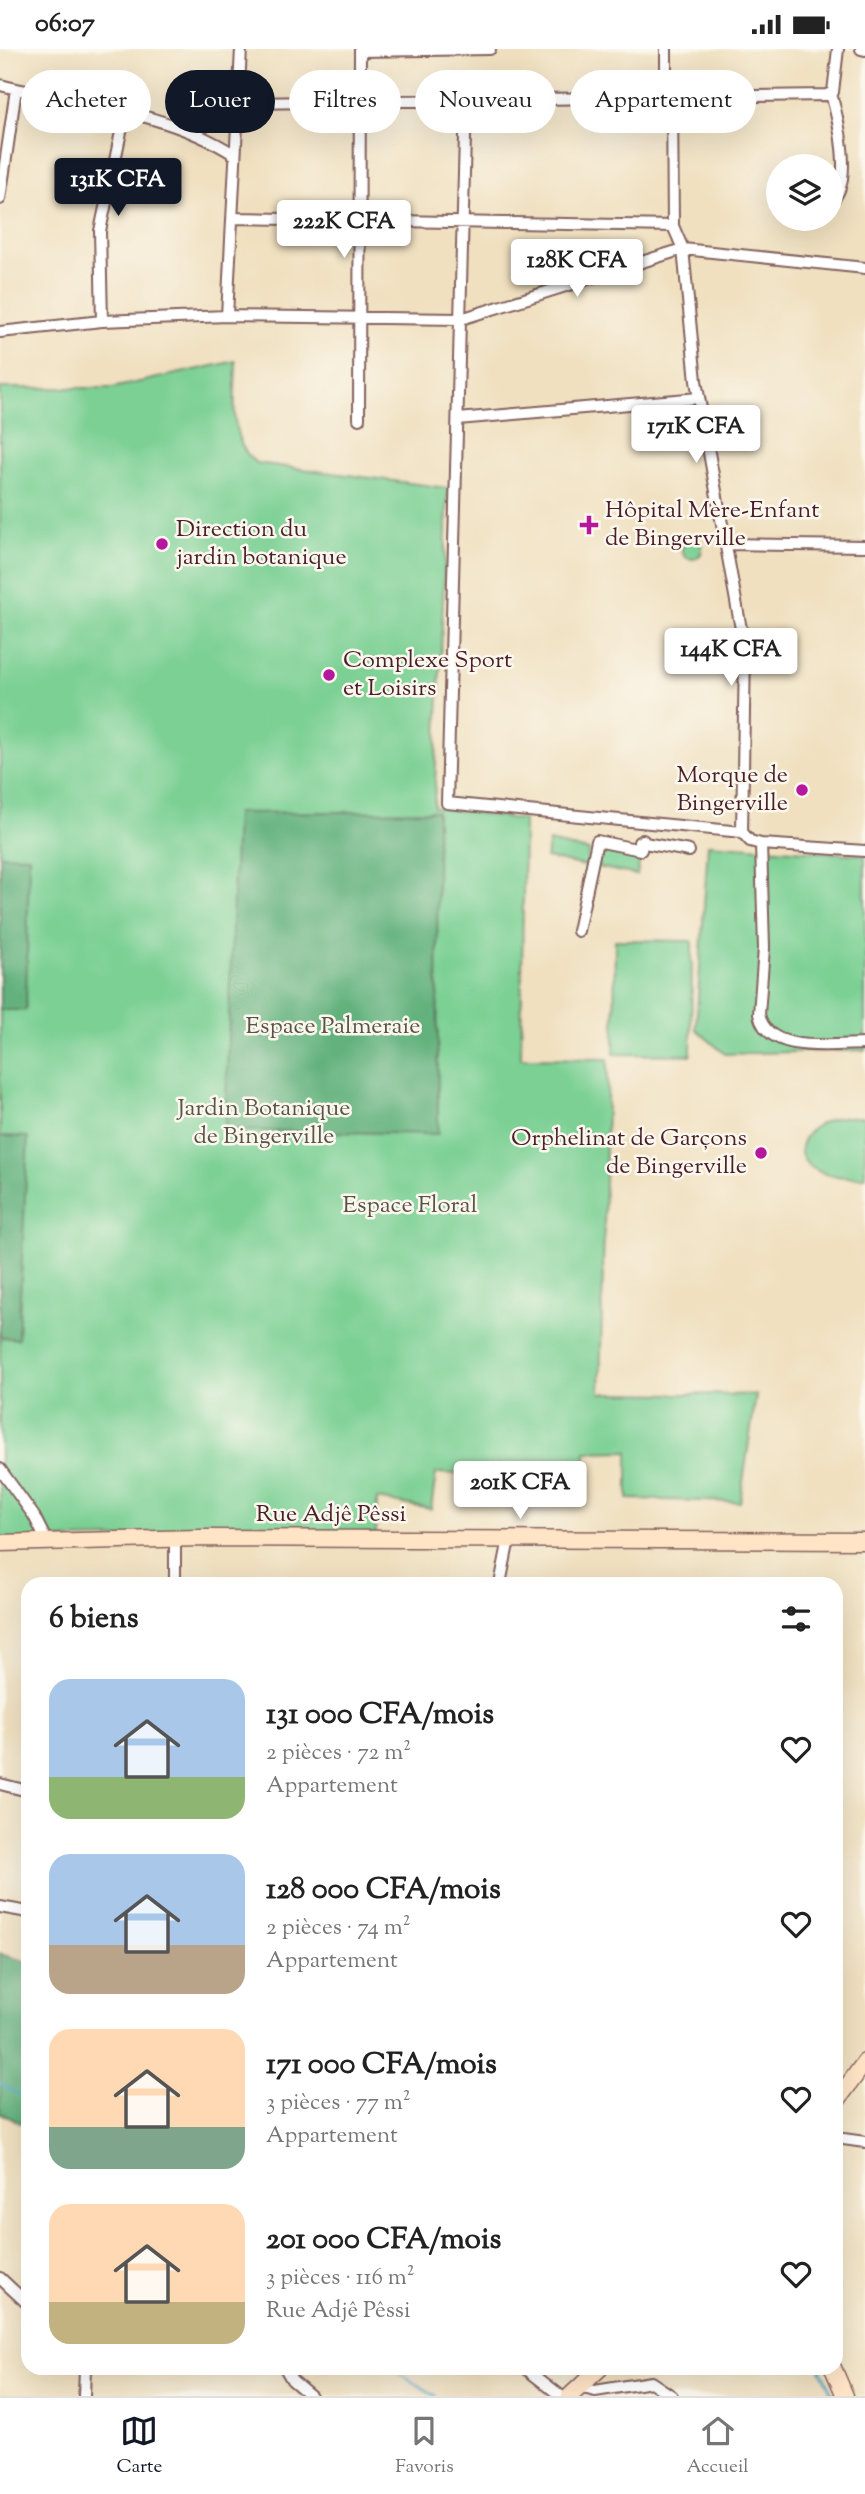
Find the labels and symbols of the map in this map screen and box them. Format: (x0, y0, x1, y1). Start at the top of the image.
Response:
pin: 131K CFA (46, 159, 190, 218)
pin: 222K CFA (272, 201, 416, 260)
pin: 128K CFA (505, 239, 649, 299)
pin: 171K CFA (624, 405, 768, 465)
place label: Hôpital Mère-Enfant de Bingerville (605, 494, 819, 556)
place label: Direction du jardin botanique (176, 513, 347, 575)
marker: Hôpital Mère-Enfant de Bingerville (579, 515, 599, 535)
marker: Direction du jardin botanique (154, 536, 170, 552)
pin: 144K CFA (659, 629, 803, 688)
place label: Complexe Sport et Loisirs (343, 644, 512, 706)
marker: Complexe Sport et Loisirs (321, 667, 337, 683)
place label: Morque de Bingerville (676, 759, 788, 821)
marker: Morque de Bingerville (794, 782, 810, 798)
park label: Espace Palmeraie (246, 1010, 420, 1044)
park label: Jardin Botanique de Bingerville (176, 1092, 350, 1154)
place label: Orphelinat de Garçons de Bingerville (511, 1122, 747, 1184)
marker: Orphelinat de Garçons de Bingerville (753, 1145, 769, 1161)
park label: Espace Floral (343, 1189, 478, 1223)
pin: 201K CFA (448, 1461, 592, 1521)
street label: Rue Adjê Pêssi (256, 1498, 407, 1532)

